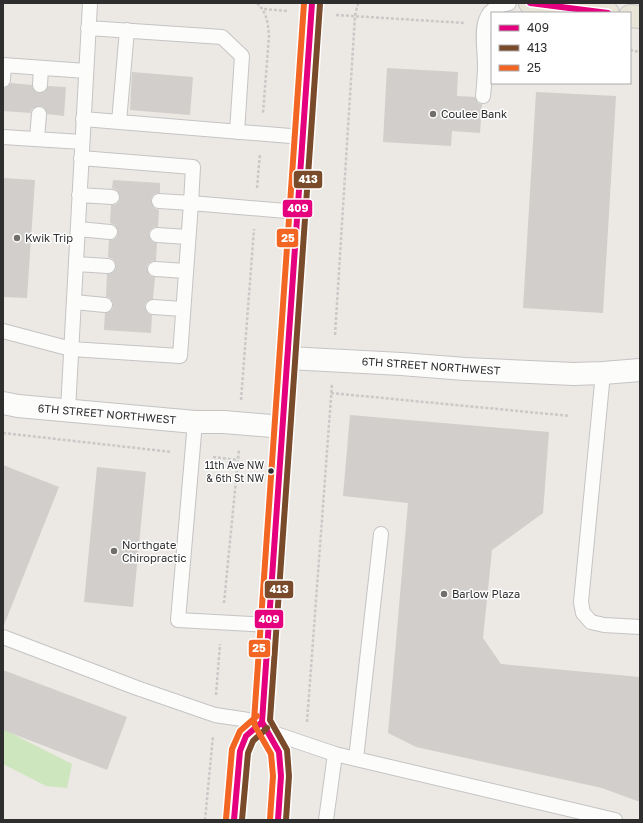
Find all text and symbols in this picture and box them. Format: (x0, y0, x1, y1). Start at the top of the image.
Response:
legend (491, 12, 631, 84)
text: 409 (527, 20, 549, 35)
text: 413 (527, 40, 547, 55)
text: 25 (527, 60, 541, 75)
place label: Coulee Bank (441, 107, 507, 120)
marker: Coulee Bank (428, 109, 438, 119)
line badge: 413 (293, 170, 323, 189)
text: 413 (298, 172, 318, 185)
line badge: 409 (282, 199, 313, 218)
text: 409 (287, 201, 309, 214)
line badge: 25 (276, 228, 299, 248)
place label: Kwik Trip (25, 231, 73, 244)
text: 25 (281, 231, 295, 244)
marker: Kwik Trip (12, 233, 22, 243)
street label: 6TH STREET NORTHWEST (361, 354, 501, 377)
street label: 6TH STREET NORTHWEST (37, 401, 177, 426)
place label: 11th Ave NW & 6th St NW (205, 459, 264, 484)
marker: 11th Ave NW & 6th St NW (266, 466, 276, 476)
place label: Northgate Chiropractic (122, 538, 186, 564)
marker: Northgate Chiropractic (109, 546, 119, 556)
line badge: 413 (264, 580, 294, 599)
text: 413 (269, 582, 289, 595)
place label: Barlow Plaza (452, 587, 520, 600)
marker: Barlow Plaza (439, 589, 449, 599)
line badge: 409 (254, 609, 284, 629)
text: 409 (258, 612, 280, 625)
line badge: 25 (248, 639, 271, 658)
text: 25 (252, 641, 266, 654)

